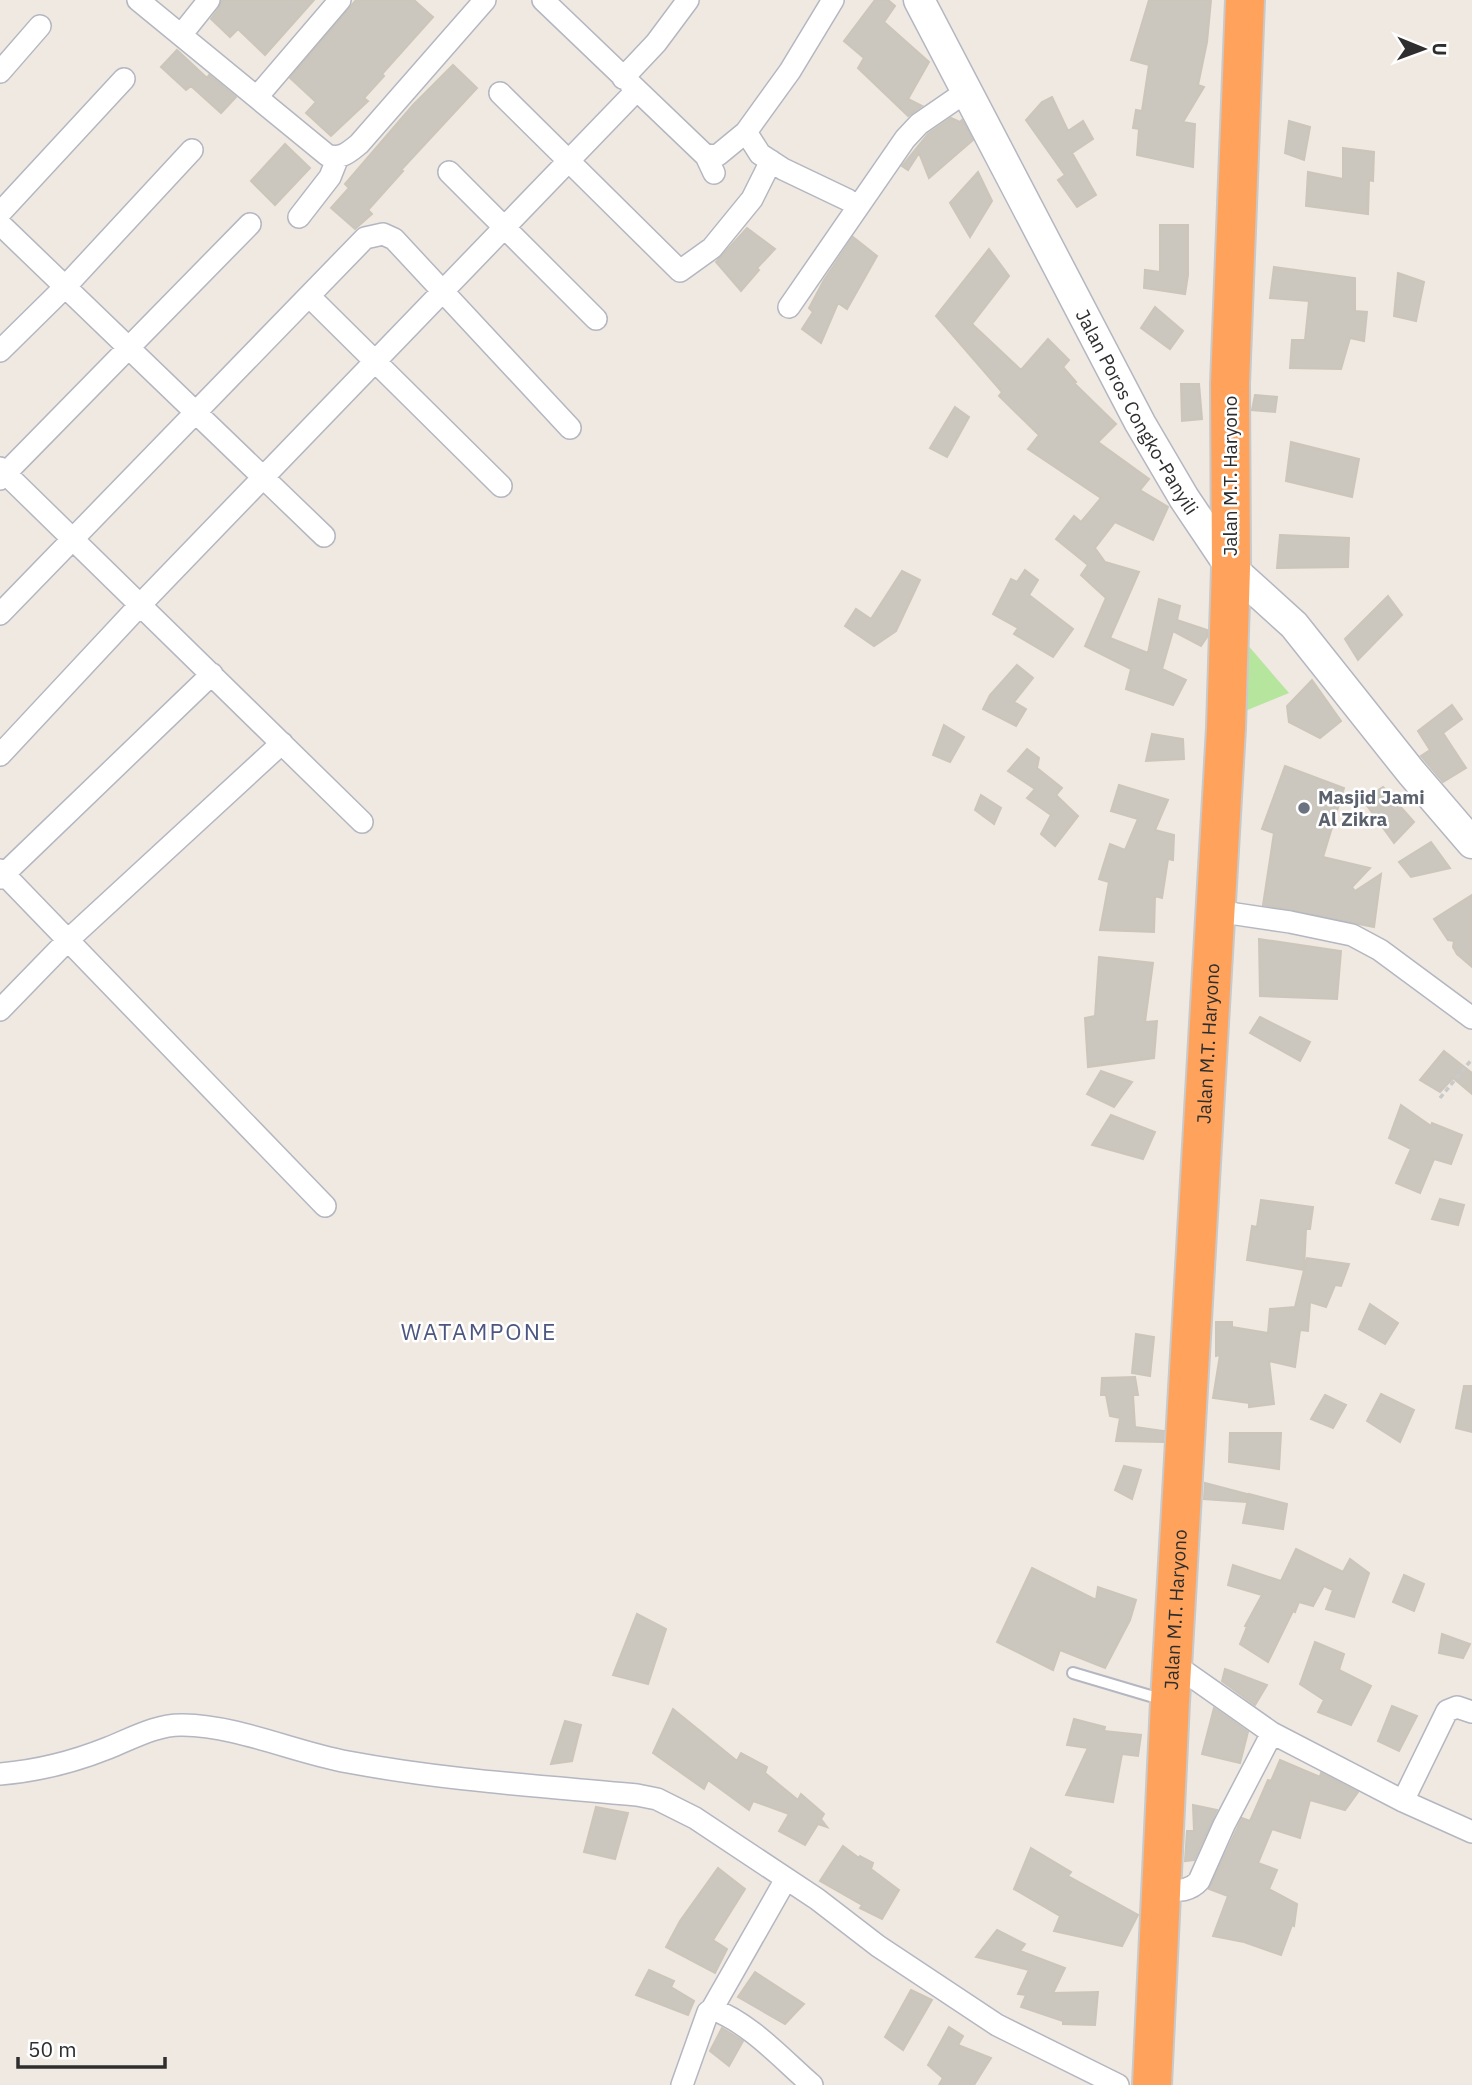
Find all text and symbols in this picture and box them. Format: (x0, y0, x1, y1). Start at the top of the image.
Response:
north arrow (1388, 14, 1458, 84)
text: U (1428, 42, 1452, 56)
street label: Jalan Poros Congko-Panyili (1071, 305, 1204, 519)
street label: Jalan M.T. Haryono (1218, 396, 1242, 556)
place label: Masjid Jami Al Zikra (1318, 785, 1425, 831)
marker: Masjid Jami Al Zikra (1296, 800, 1312, 816)
street label: Jalan M.T. Haryono (1191, 963, 1224, 1124)
district label: WATAMPONE (401, 1316, 557, 1346)
street label: Jalan M.T. Haryono (1159, 1529, 1192, 1691)
scale bar (18, 2025, 164, 2070)
text: 50 m (28, 2035, 77, 2063)

